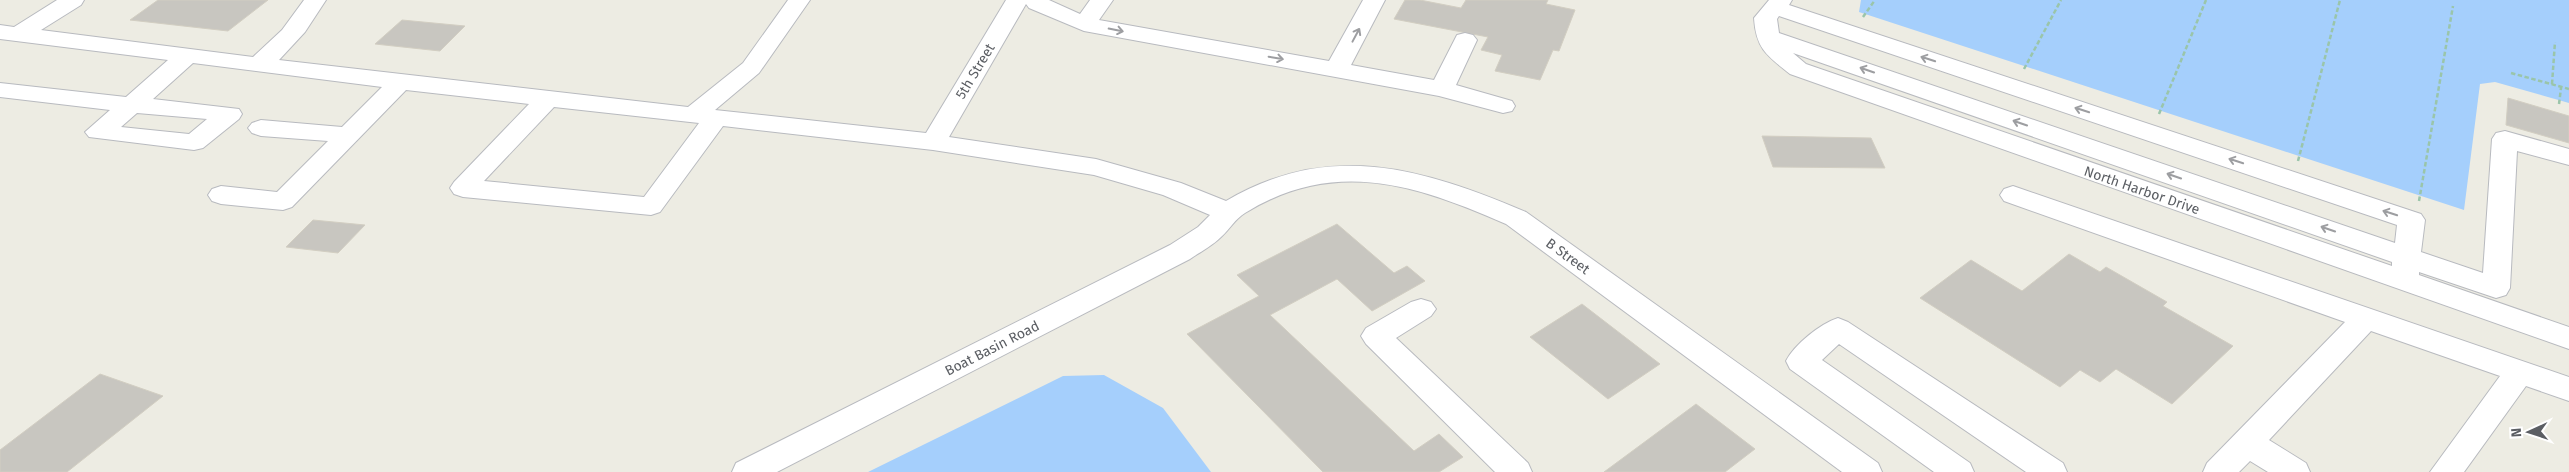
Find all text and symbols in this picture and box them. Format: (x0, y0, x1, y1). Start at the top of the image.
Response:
one-way arrow (1108, 26, 1124, 35)
one-way arrow (1351, 27, 1361, 42)
street label: 5th Street (952, 40, 999, 102)
one-way arrow (1920, 53, 1936, 63)
one-way arrow (1268, 54, 1284, 64)
one-way arrow (1859, 65, 1875, 75)
one-way arrow (2075, 105, 2090, 114)
one-way arrow (2013, 118, 2029, 128)
one-way arrow (2229, 156, 2244, 165)
street label: North Harbor Drive (2082, 163, 2202, 218)
one-way arrow (2166, 171, 2182, 181)
one-way arrow (2383, 207, 2399, 217)
one-way arrow (2320, 224, 2336, 234)
street label: B Street (1542, 235, 1594, 279)
street label: Boat Basin Road (942, 317, 1042, 380)
north arrow (2504, 407, 2554, 457)
text: N (2508, 428, 2525, 438)

